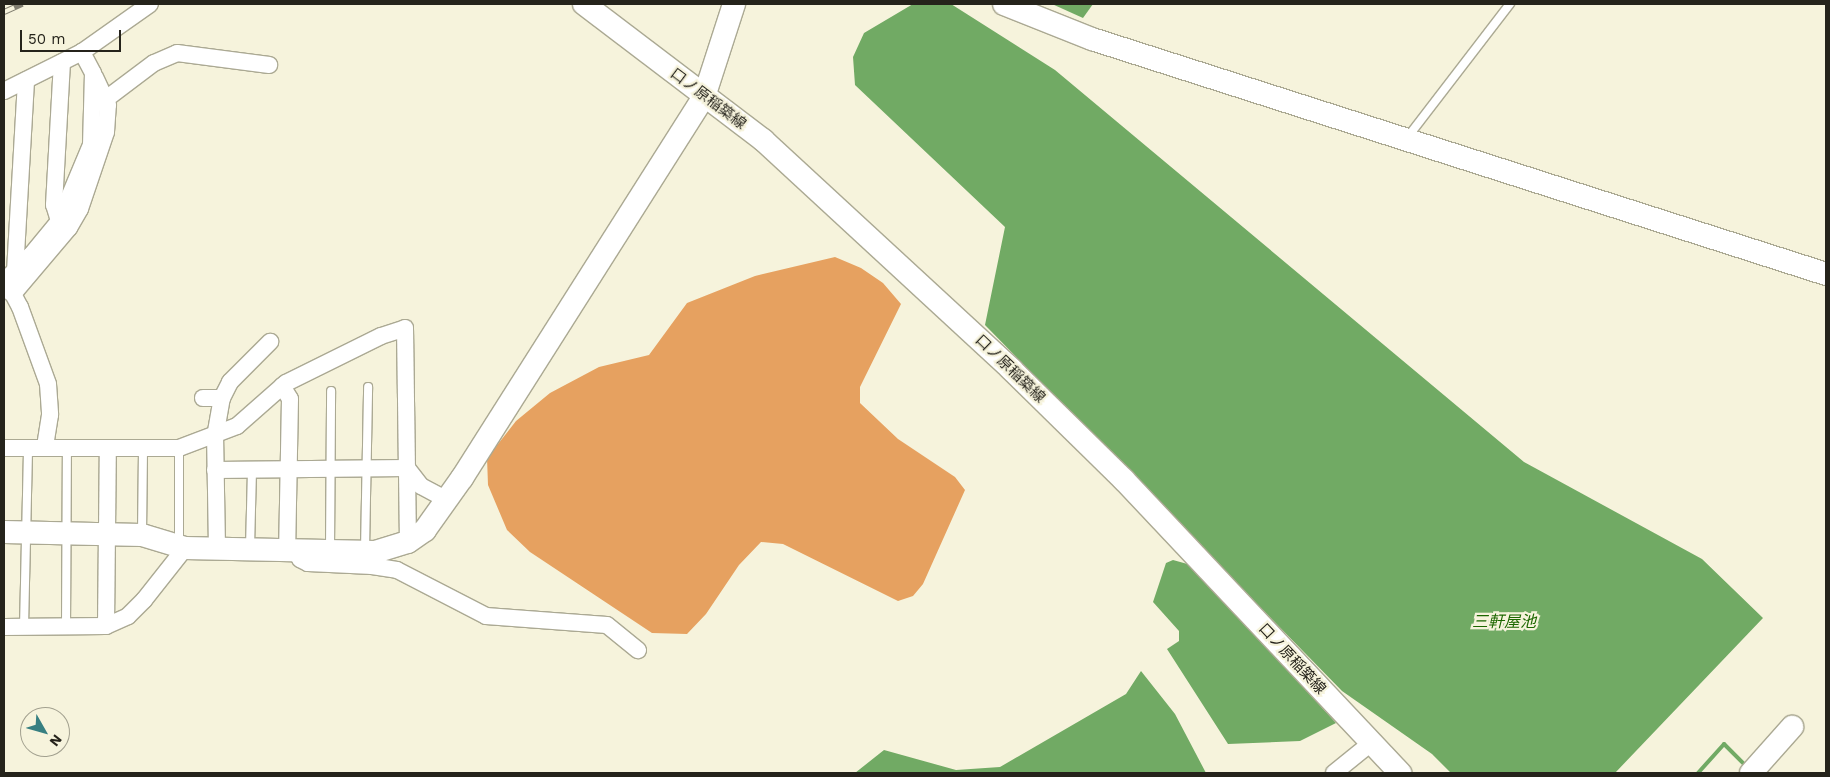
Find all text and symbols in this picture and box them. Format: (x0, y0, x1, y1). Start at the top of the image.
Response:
scale bar (22, 20, 124, 52)
text: 50 m (28, 30, 65, 48)
street label: 口ノ原稲築線 (667, 65, 749, 133)
street label: 口ノ原稲築線 (971, 331, 1049, 407)
water label: 三軒屋池 (1472, 612, 1536, 632)
street label: 口ノ原稲築線 (1255, 620, 1329, 698)
north arrow (20, 707, 70, 757)
text: N (47, 732, 66, 750)

